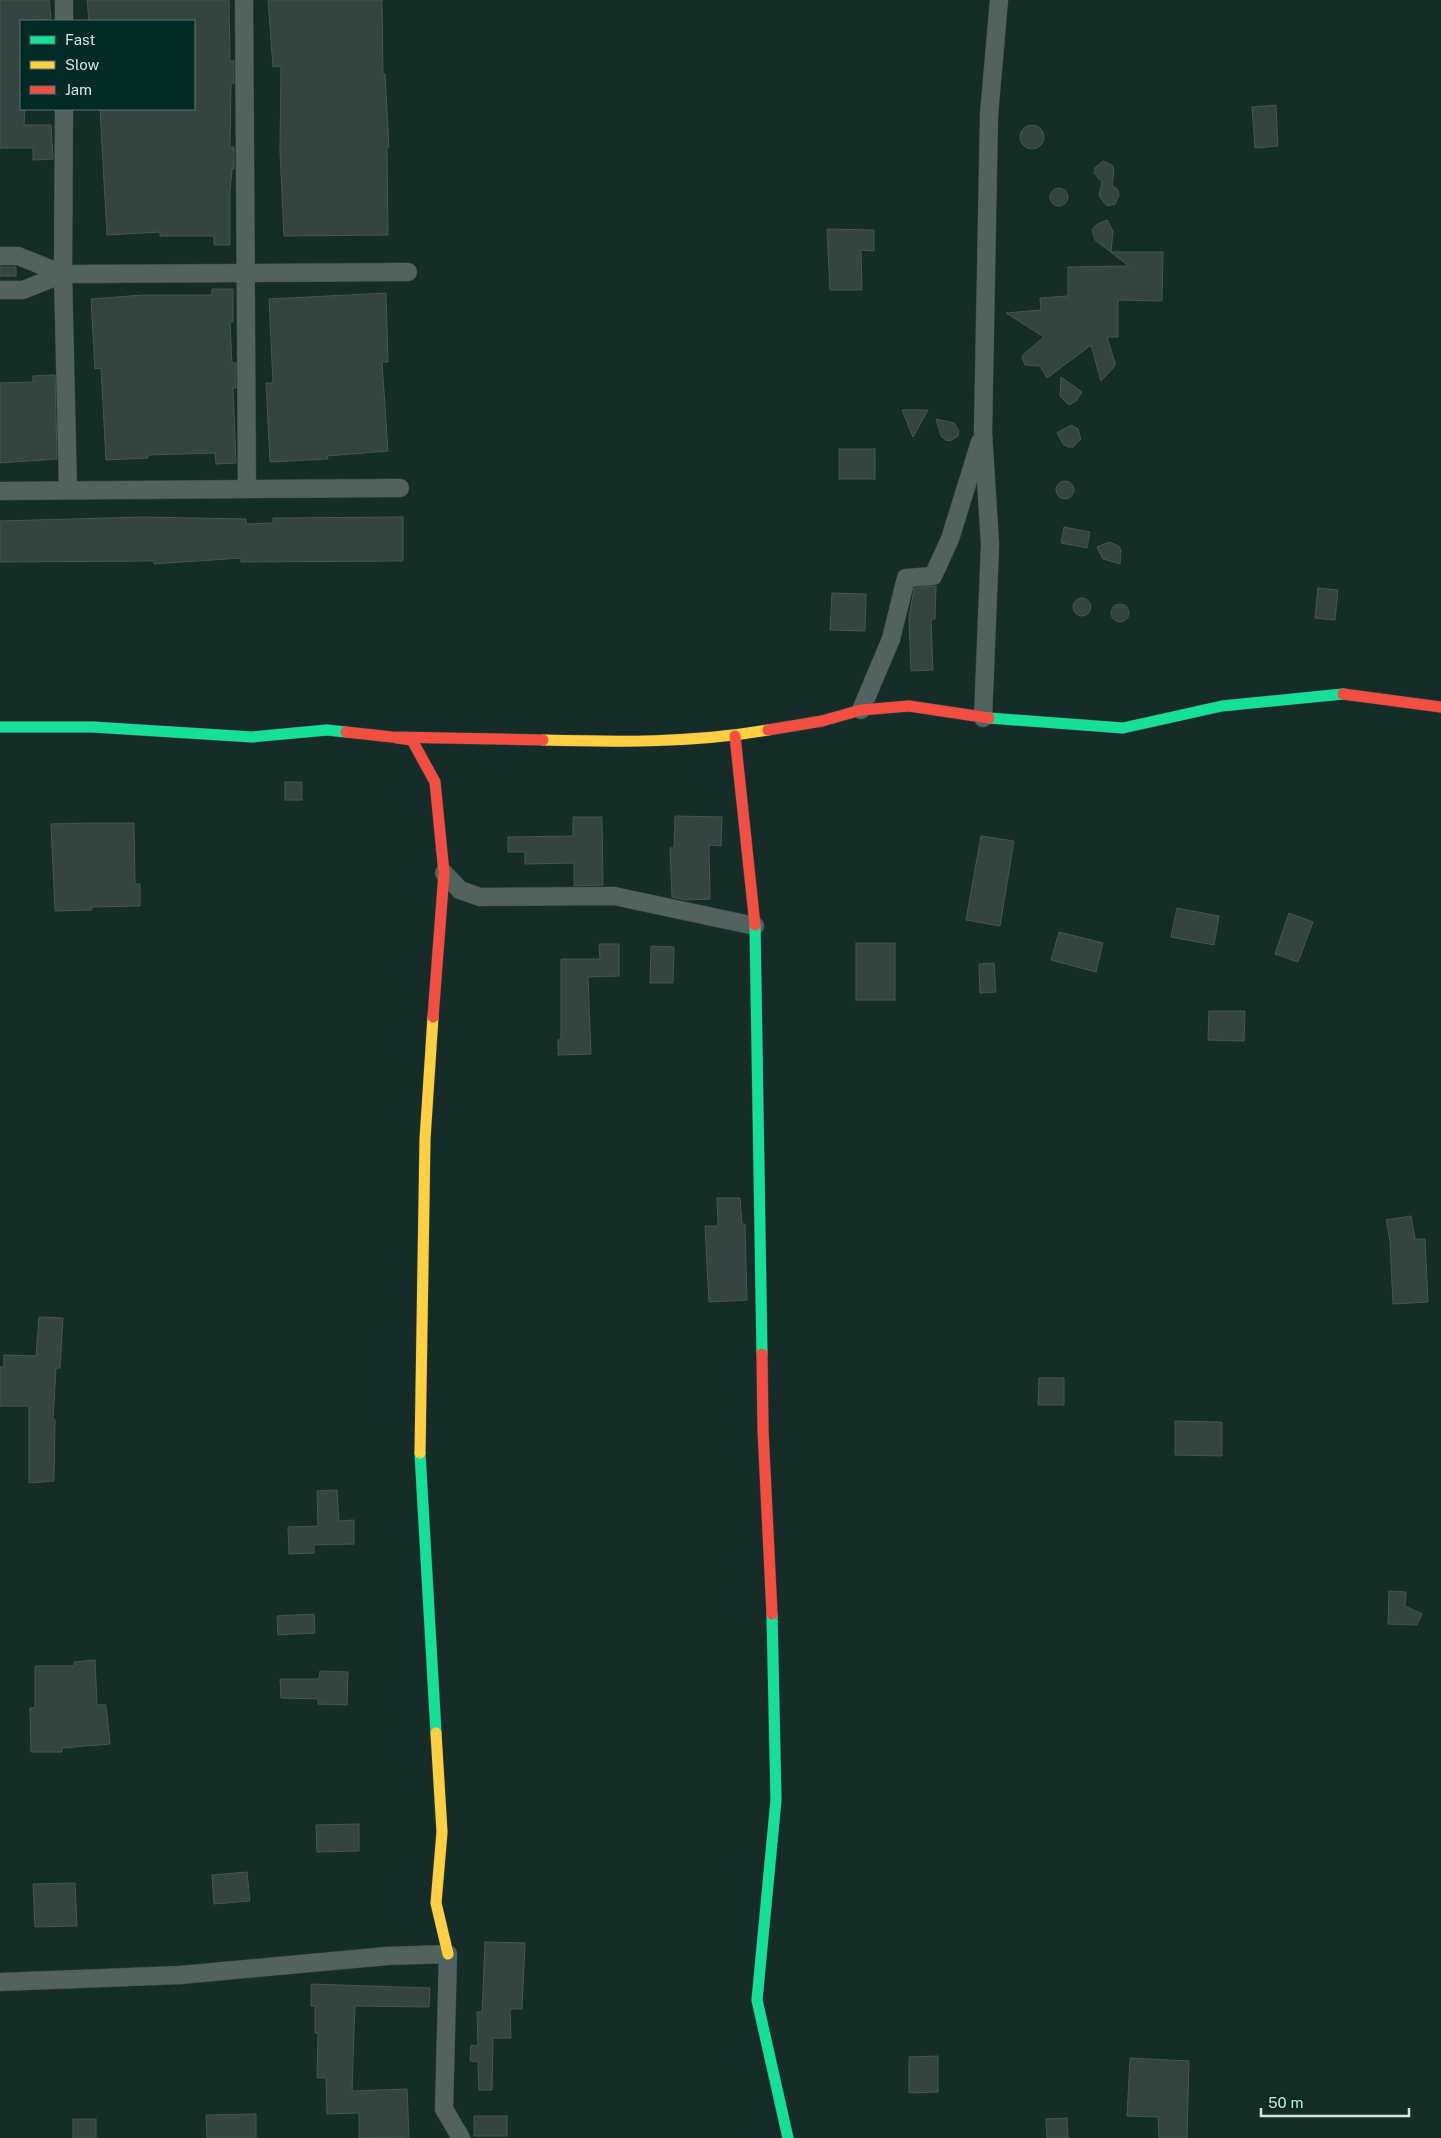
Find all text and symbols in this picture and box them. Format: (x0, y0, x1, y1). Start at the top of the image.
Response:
legend (20, 20, 195, 110)
text: Fast (65, 31, 95, 48)
text: Slow (65, 56, 100, 73)
text: Jam (65, 81, 92, 98)
scale bar (1261, 2086, 1408, 2118)
text: 50 m (1268, 2094, 1303, 2111)

